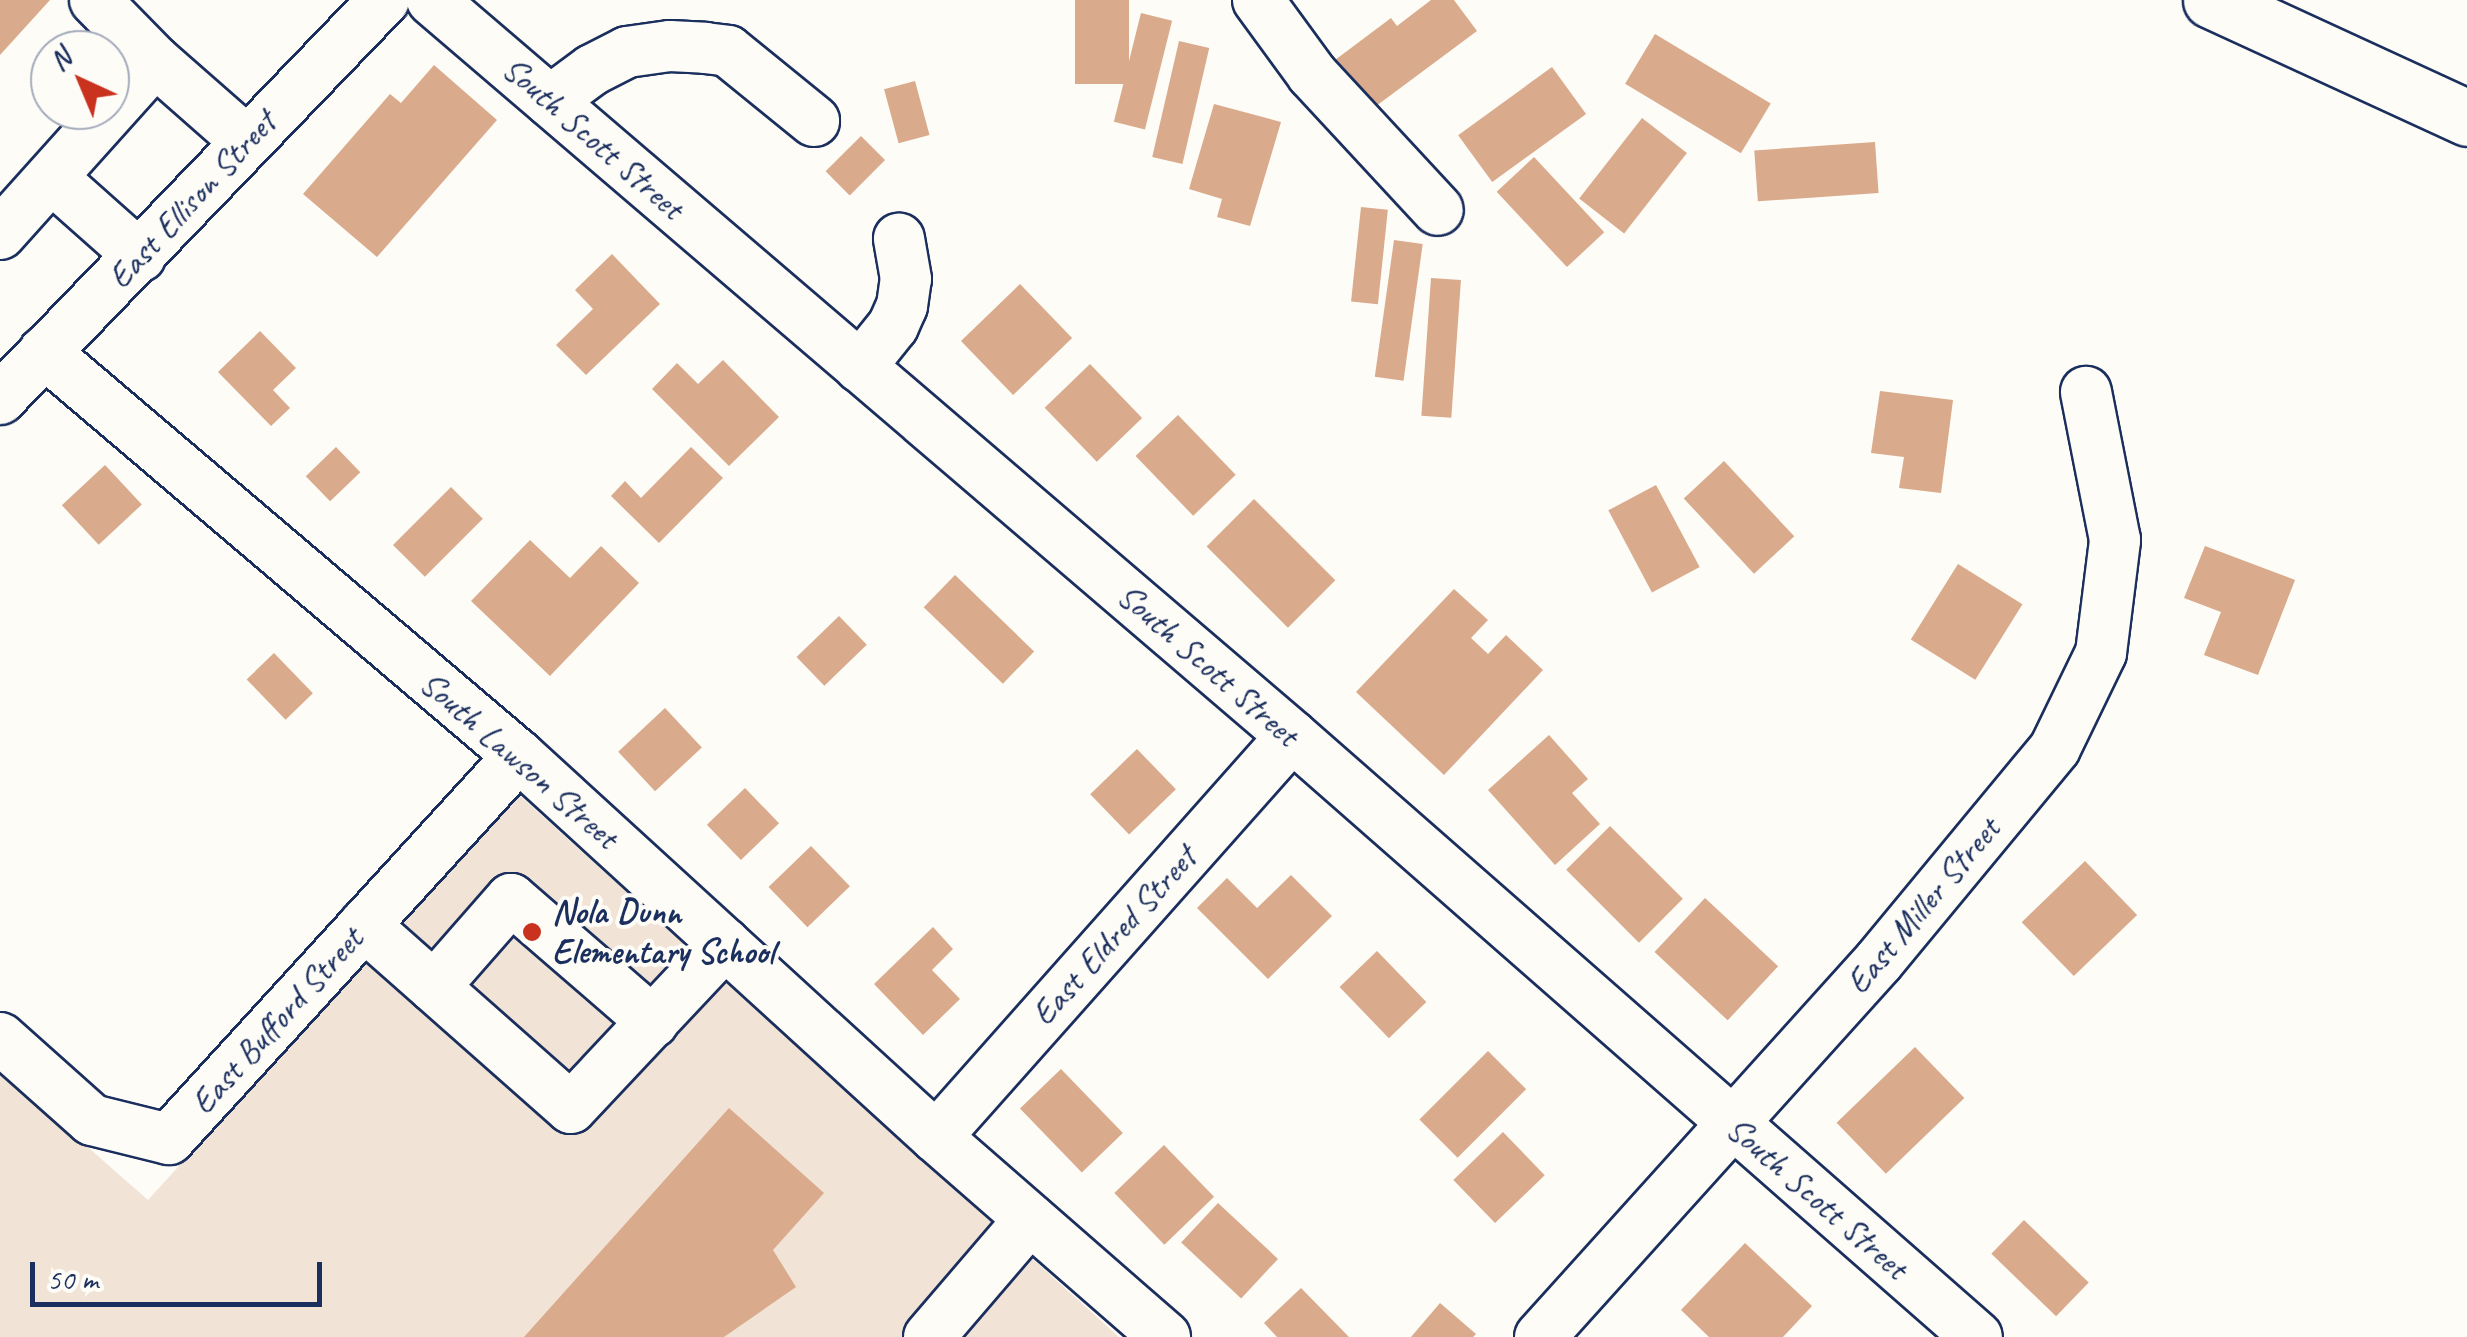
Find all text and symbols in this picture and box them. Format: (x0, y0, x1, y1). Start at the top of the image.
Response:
north arrow (30, 30, 130, 130)
text: N (42, 41, 79, 78)
street label: South Scott Street (494, 48, 692, 228)
street label: East Ellison Street (99, 103, 285, 297)
street label: South Scott Street (1109, 575, 1307, 755)
street label: South Lawson Street (411, 662, 627, 858)
street label: East Miller Street (1837, 809, 2009, 1003)
street label: East Eldred Street (1023, 838, 1205, 1034)
place label: Nola Dunn Elementary School (552, 891, 774, 973)
street label: East Bufford Street (182, 919, 372, 1123)
marker: Nola Dunn Elementary School (521, 921, 543, 943)
street label: South Scott Street (1718, 1108, 1916, 1288)
scale bar (35, 1242, 328, 1304)
text: 50 m (47, 1260, 98, 1298)

